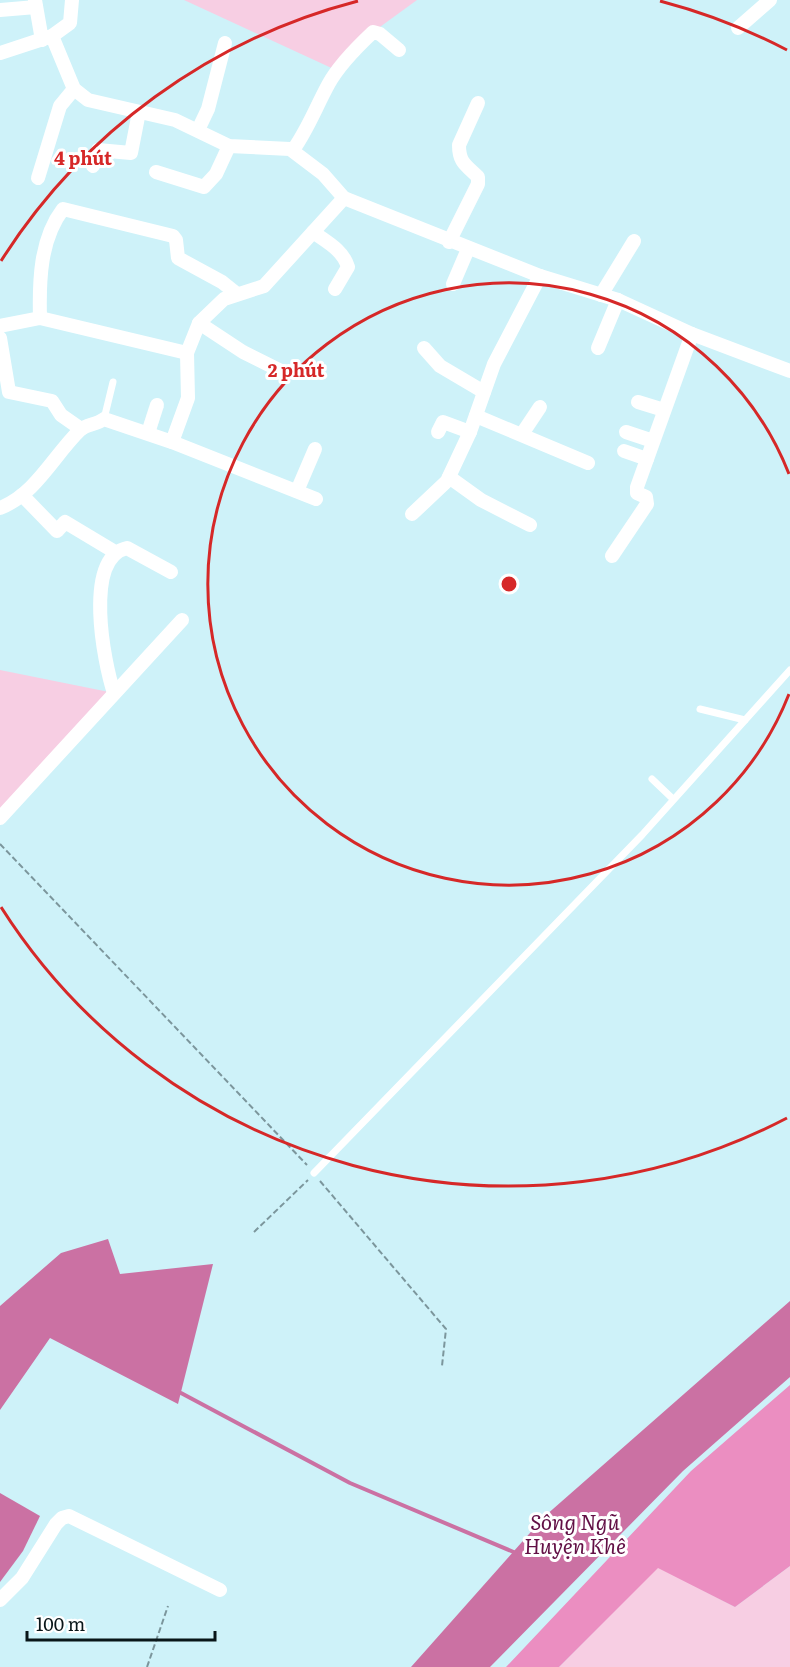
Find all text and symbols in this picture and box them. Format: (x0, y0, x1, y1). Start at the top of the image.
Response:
text: 4 phút (54, 144, 112, 171)
text: 2 phút (268, 356, 324, 383)
centre of rings (499, 574, 519, 594)
water label: Sông Ngũ Huyện Khê (524, 1505, 626, 1560)
scale bar (27, 1604, 214, 1642)
text: 100 m (36, 1610, 85, 1637)

